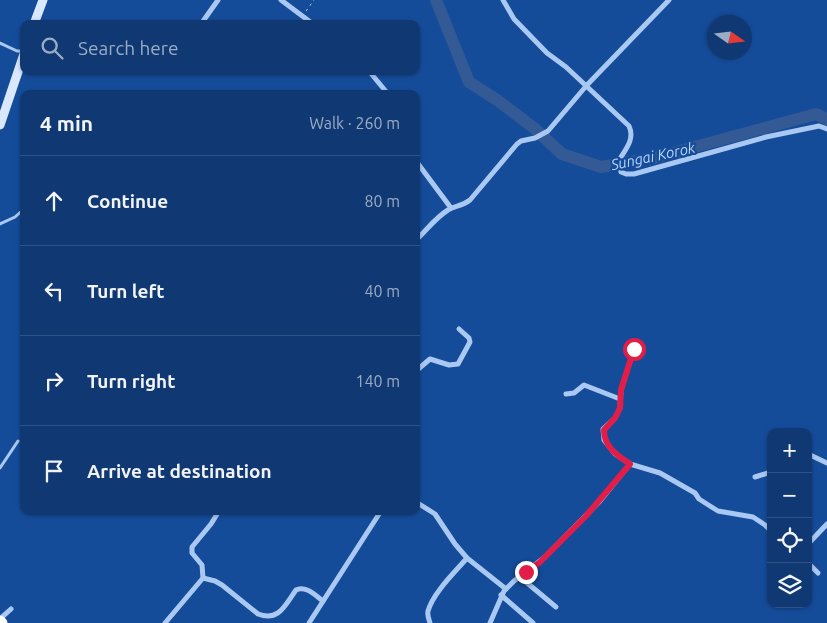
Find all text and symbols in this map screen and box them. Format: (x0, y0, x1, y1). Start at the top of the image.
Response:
north arrow (707, 15, 752, 60)
search box (20, 20, 420, 75)
icon: search (38, 34, 66, 62)
text: Search here (78, 37, 178, 59)
text: 4 min (40, 111, 93, 135)
text: Walk · 260 m (309, 114, 400, 132)
water label: Sungai Korok (608, 139, 697, 173)
icon: ahead (40, 187, 68, 215)
text: Continue (87, 190, 168, 212)
text: 80 m (364, 192, 400, 210)
icon: left (40, 277, 68, 305)
text: Turn left (87, 280, 165, 302)
text: 40 m (364, 282, 400, 300)
route start (623, 338, 646, 361)
icon: right (40, 367, 68, 395)
text: Turn right (87, 370, 175, 392)
text: 140 m (355, 372, 400, 390)
map controls (767, 428, 812, 608)
button: + (767, 428, 812, 473)
icon: arrive (40, 457, 68, 485)
text: Arrive at destination (87, 460, 272, 482)
button: − (767, 473, 812, 518)
button: locate (767, 518, 812, 563)
route end (515, 561, 538, 584)
button: layers (767, 563, 812, 608)

